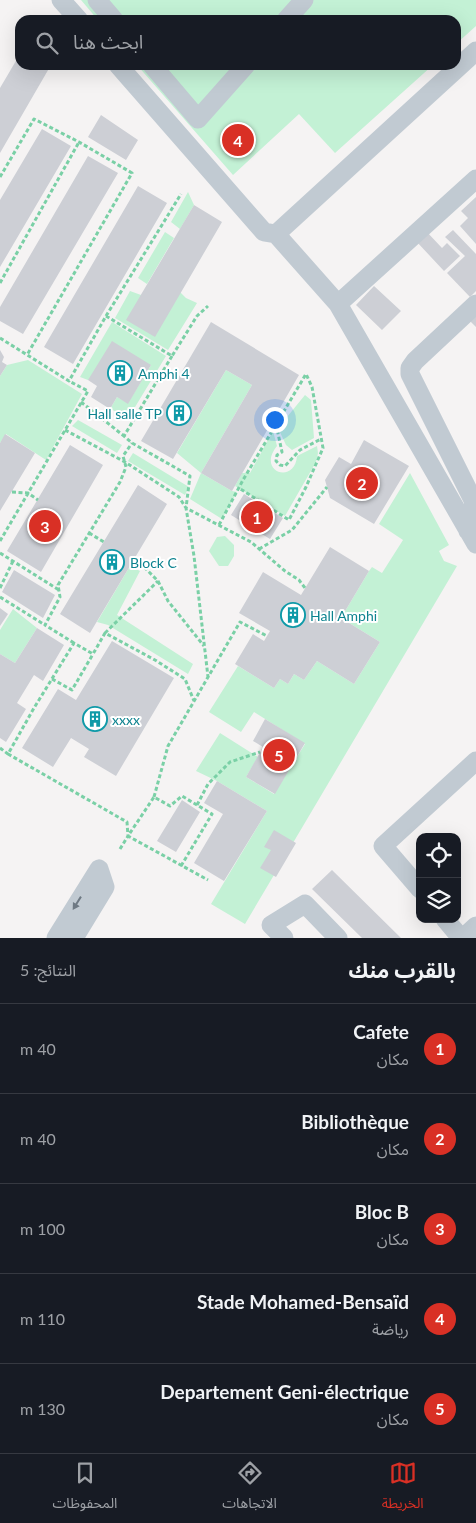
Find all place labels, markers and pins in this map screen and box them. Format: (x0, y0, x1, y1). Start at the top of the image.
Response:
pin: 4 (222, 121, 254, 159)
building icon: Amphi 4 (107, 360, 133, 386)
place label: Amphi 4 (138, 365, 190, 382)
building icon: Hall salle TP (166, 400, 192, 426)
place label: Hall salle TP (88, 405, 162, 422)
pin: 2 (346, 464, 378, 502)
pin: 1 (241, 498, 273, 536)
pin: 3 (29, 507, 61, 545)
building icon: Block C (99, 549, 125, 575)
place label: Block C (130, 554, 178, 571)
building icon: Hall Amphi (280, 602, 306, 628)
place label: Hall Amphi (310, 607, 377, 624)
building icon: xxxx (82, 706, 108, 732)
place label: xxxx (112, 711, 140, 728)
pin: 5 (263, 736, 295, 774)

